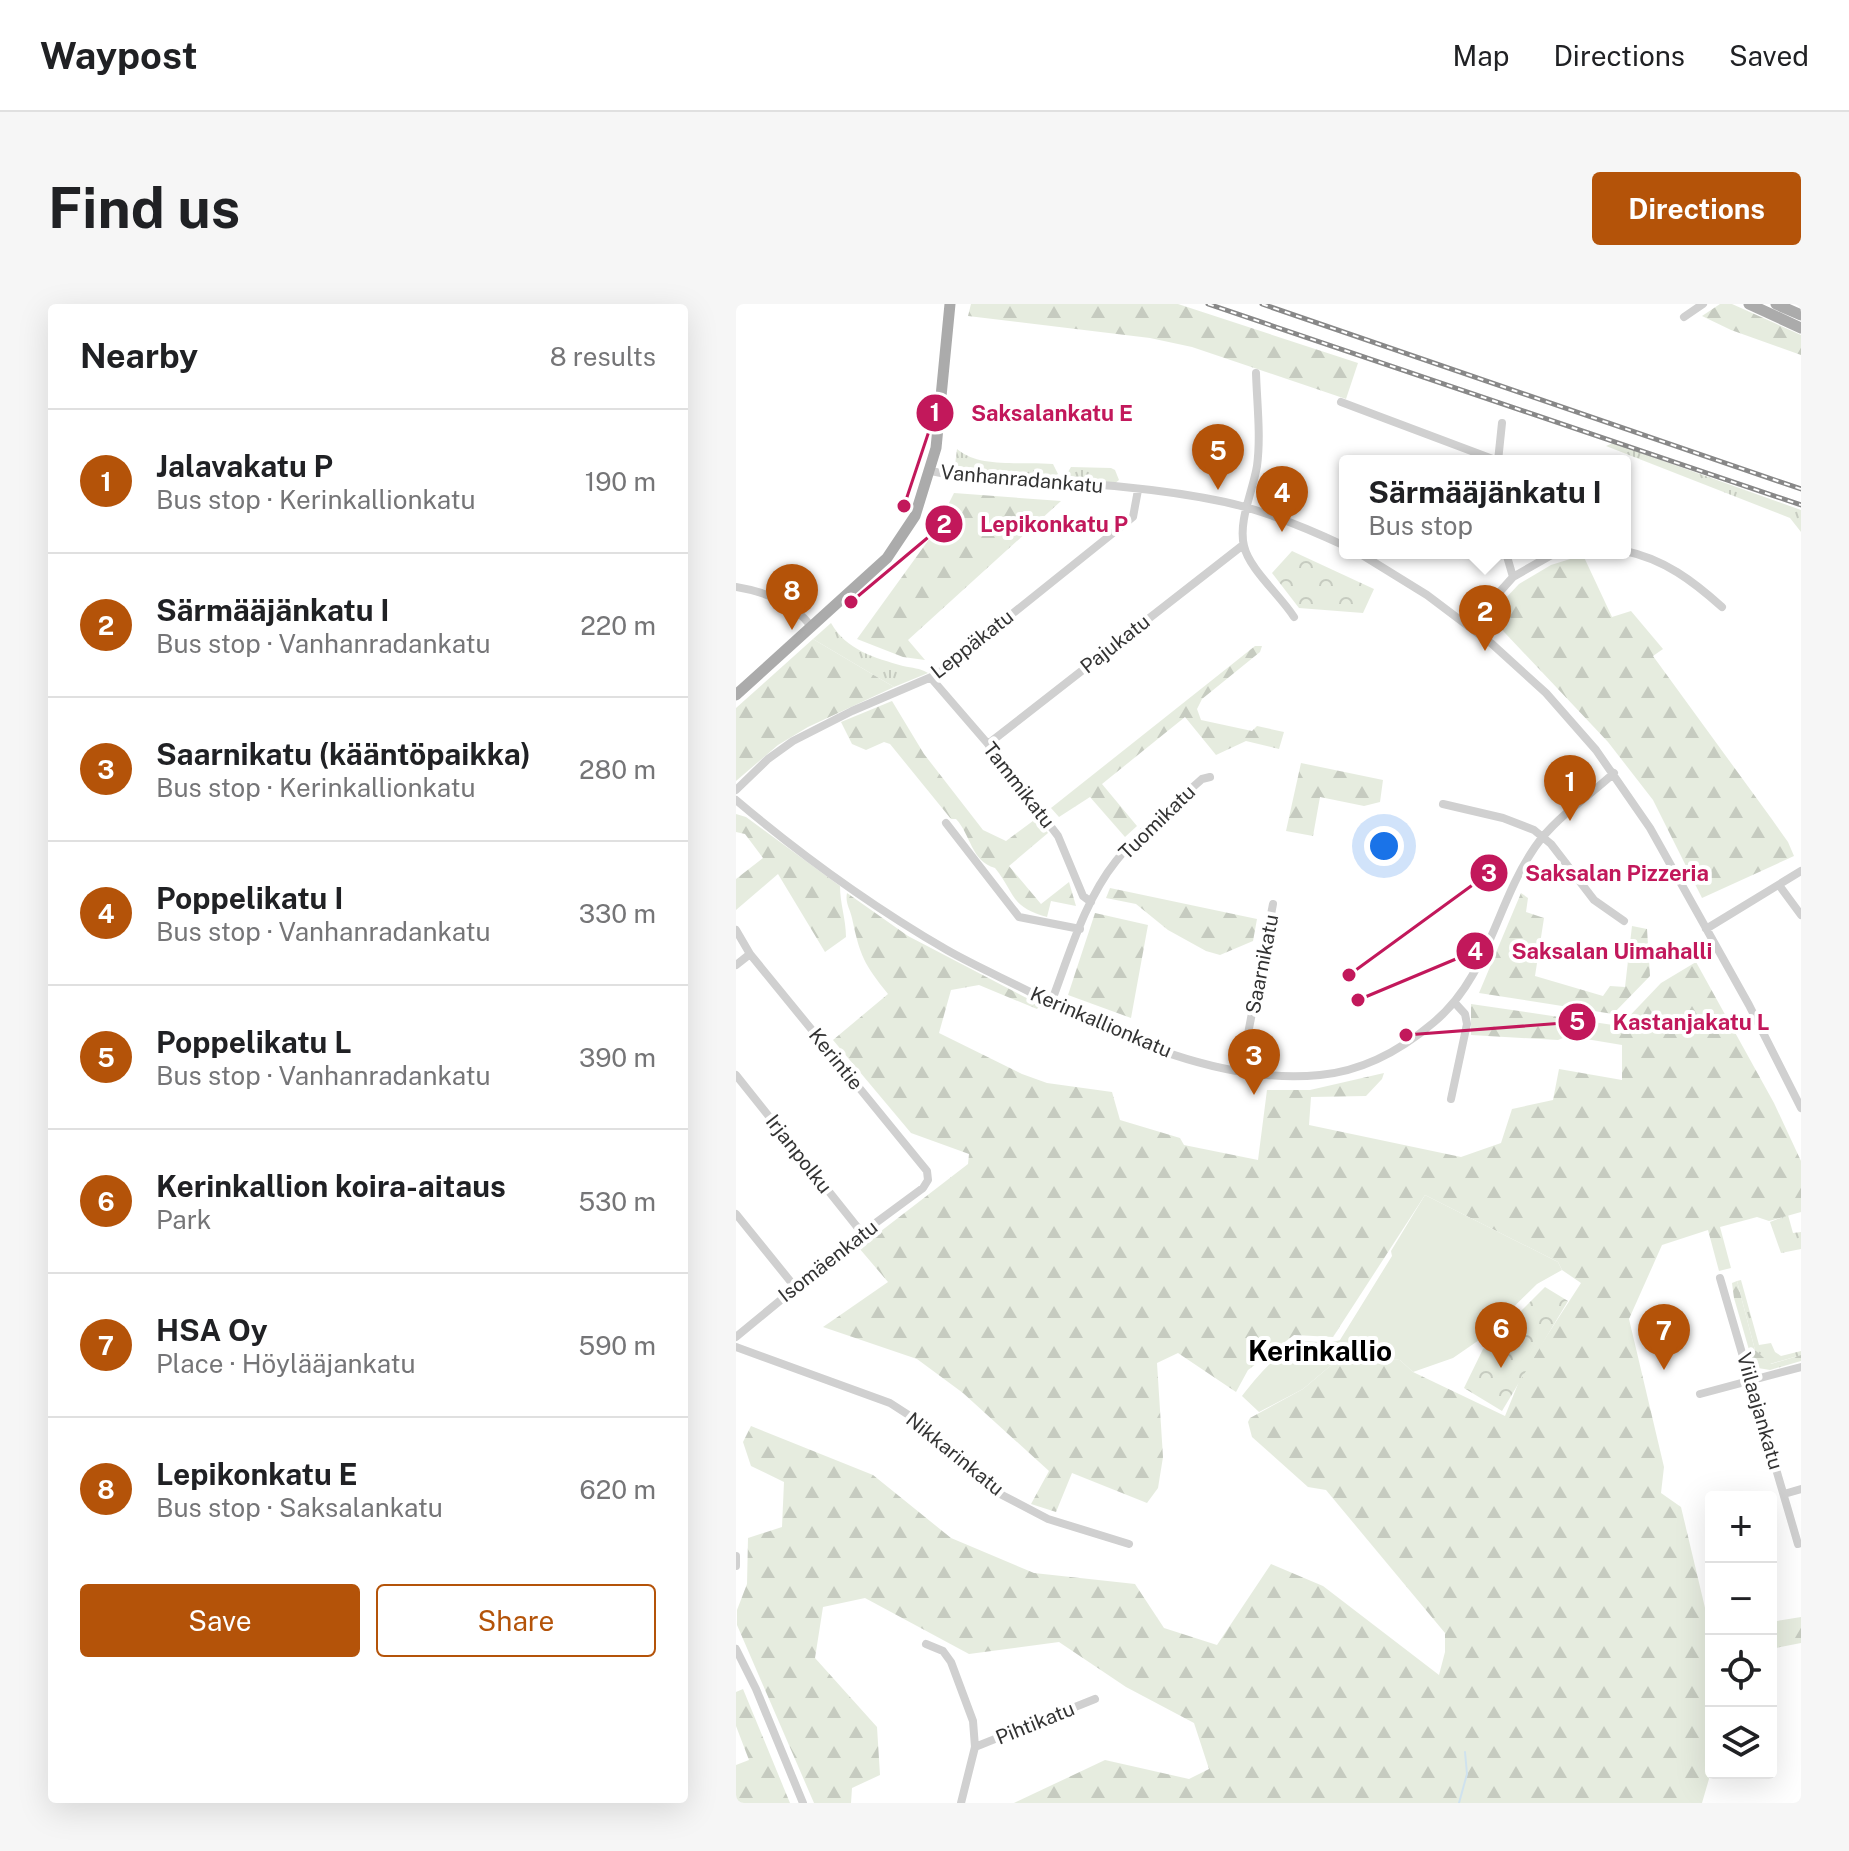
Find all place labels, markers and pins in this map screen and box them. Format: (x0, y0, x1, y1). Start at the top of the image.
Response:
callout: Saksalankatu E (915, 390, 1149, 436)
pin: 5 (1192, 424, 1244, 490)
pin: 4 (1256, 466, 1308, 532)
callout: Lepikonkatu P (924, 501, 1144, 547)
pin: 8 (766, 564, 818, 630)
pin: 2 (1459, 585, 1511, 651)
pin: 1 (1544, 755, 1596, 821)
callout: Saksalan Pizzeria (1469, 850, 1725, 896)
callout: Saksalan Uimahalli (1455, 928, 1728, 974)
callout: Kastanjakatu L (1557, 999, 1786, 1045)
pin: 3 (1228, 1029, 1280, 1095)
pin: 6 (1475, 1302, 1527, 1368)
pin: 7 (1638, 1304, 1690, 1370)

